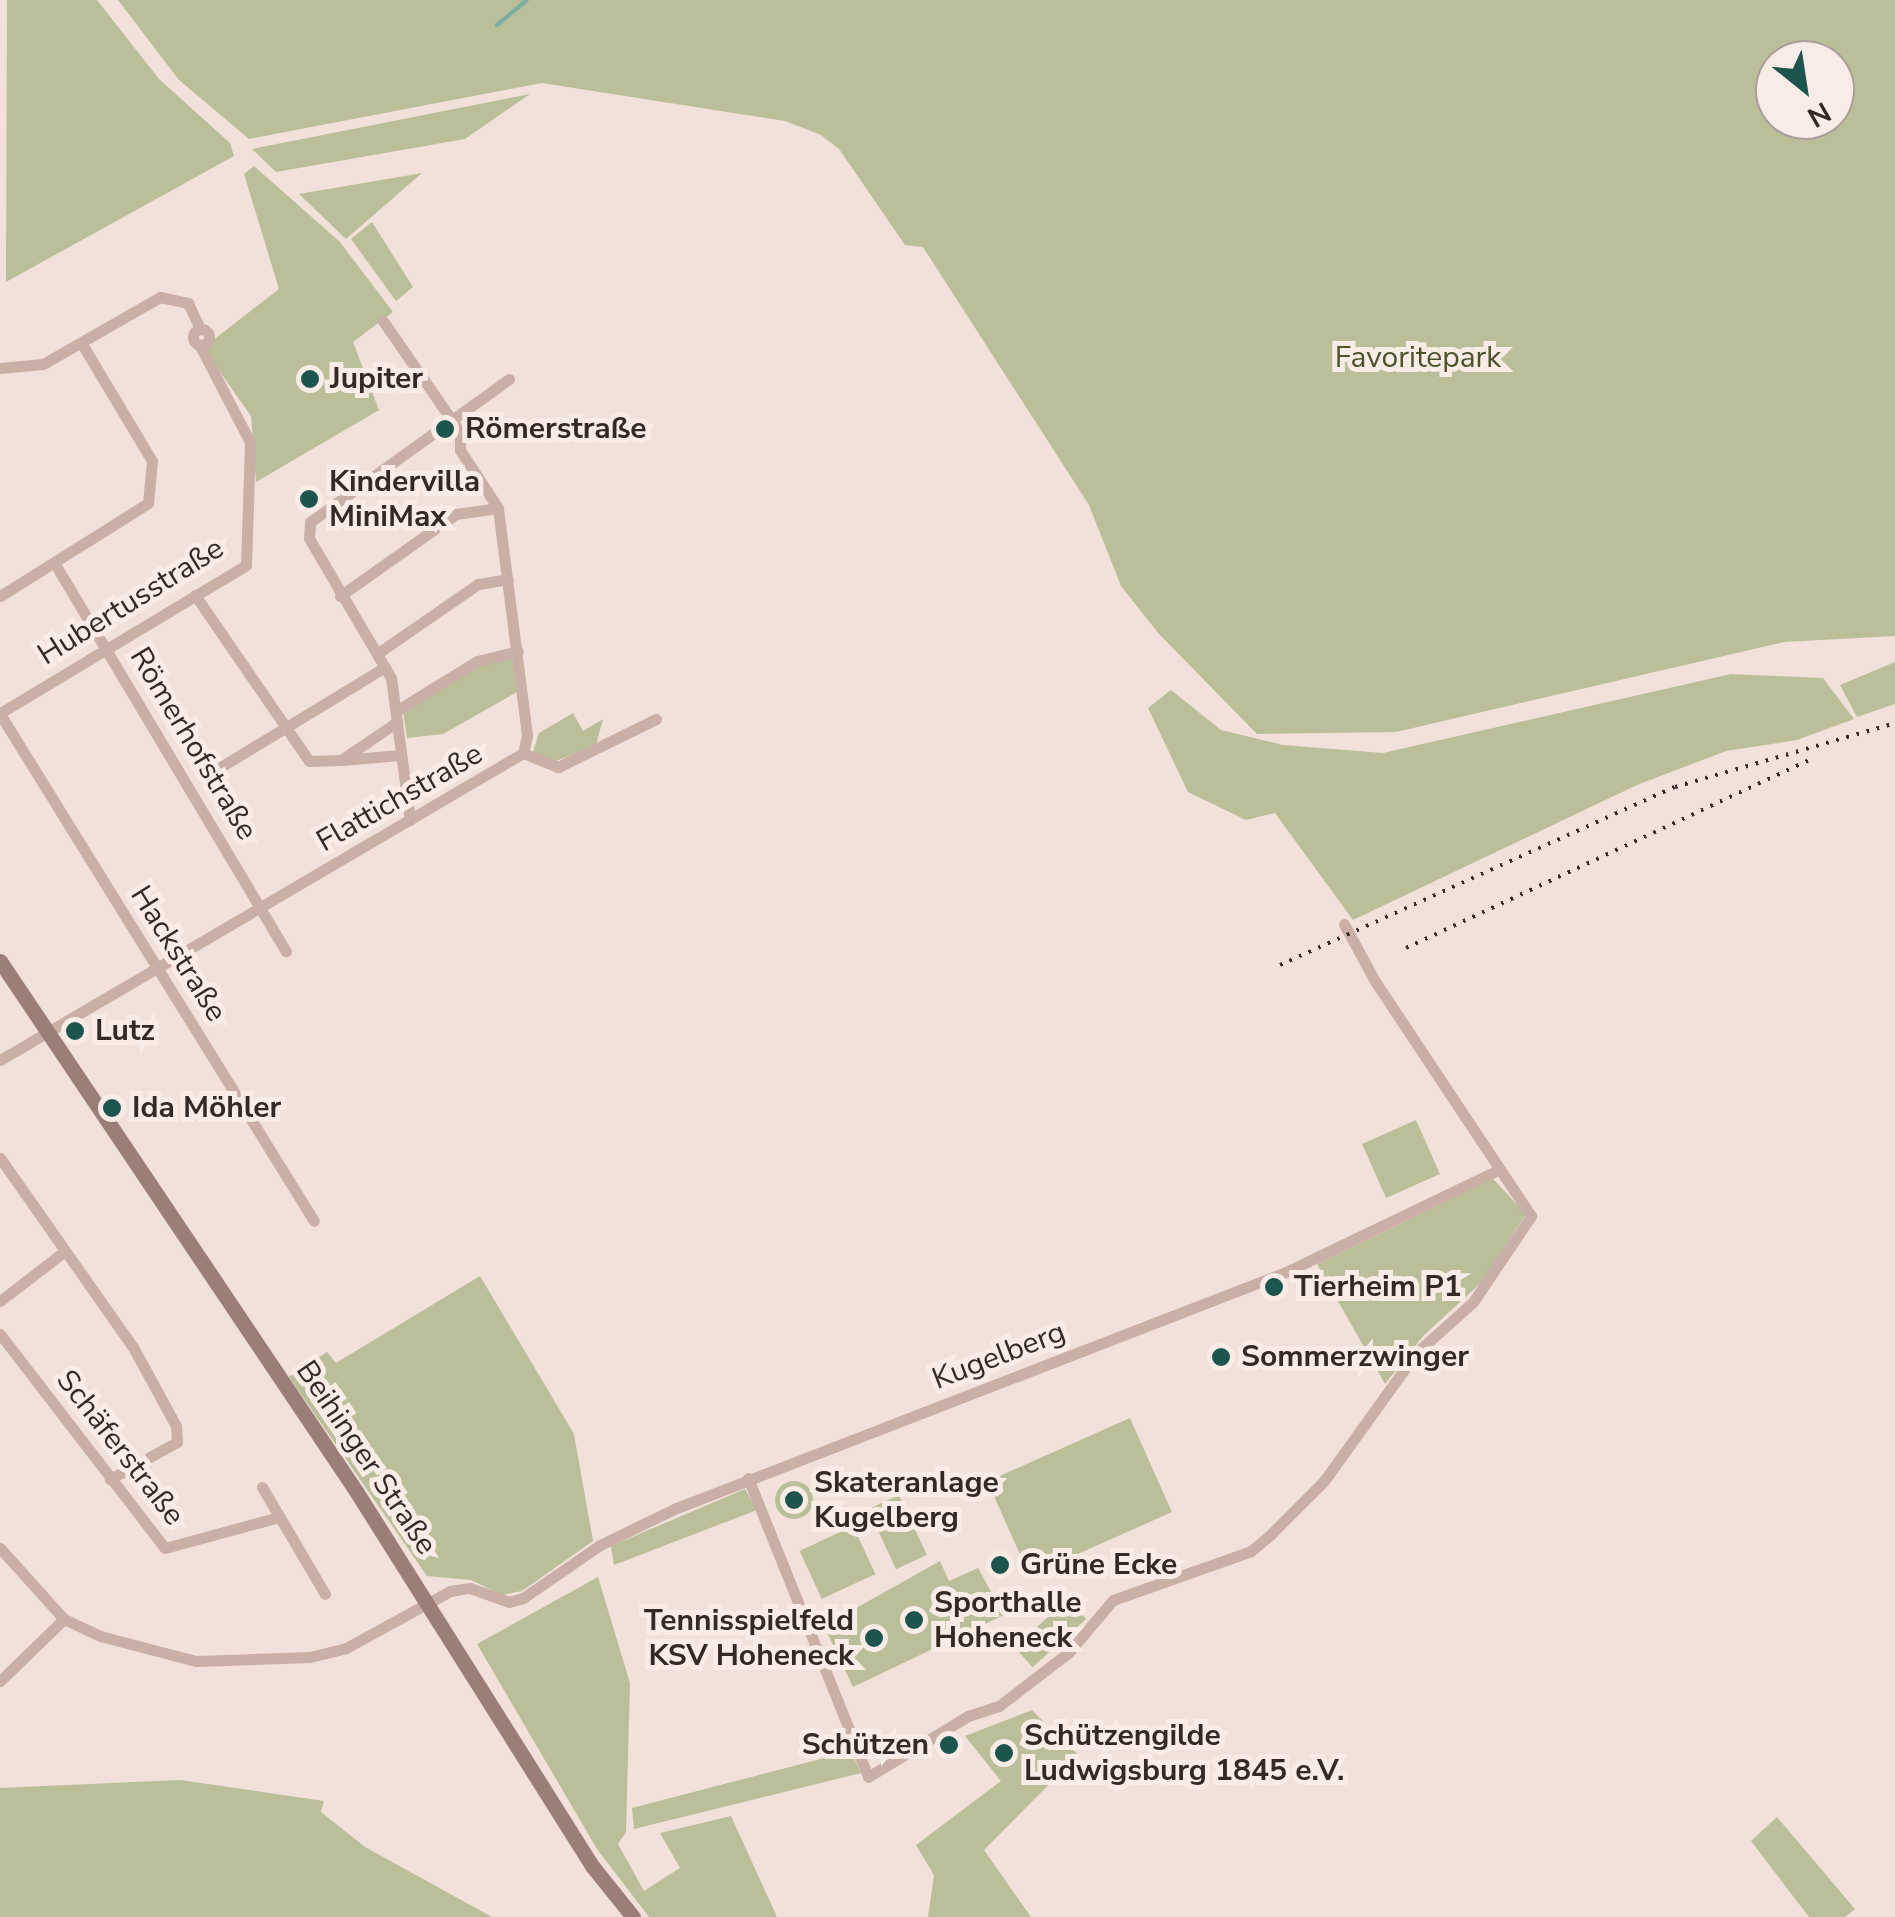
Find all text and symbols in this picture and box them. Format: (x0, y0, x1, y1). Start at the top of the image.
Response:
north arrow (1755, 40, 1855, 140)
text: N (1800, 93, 1838, 136)
park label: Favoritepark (1335, 340, 1501, 376)
place label: Jupiter (330, 361, 423, 397)
marker: Jupiter (299, 368, 321, 390)
place label: Römerstraße (465, 411, 647, 447)
marker: Römerstraße (434, 418, 456, 440)
place label: Kindervilla MiniMax (329, 464, 480, 534)
marker: Kindervilla MiniMax (298, 488, 320, 510)
street label: Hubertusstraße (32, 531, 230, 673)
street label: Römerhofstraße (121, 641, 265, 847)
street label: Flattichstraße (311, 736, 489, 860)
street label: Hackstraße (122, 880, 234, 1028)
place label: Lutz (95, 1013, 155, 1049)
marker: Lutz (64, 1020, 86, 1042)
place label: Ida Möhler (132, 1090, 281, 1126)
marker: Ida Möhler (101, 1097, 123, 1119)
place label: Tierheim P1 (1294, 1269, 1462, 1305)
marker: Tierheim P1 (1263, 1276, 1285, 1298)
street label: Kugelberg (928, 1314, 1070, 1398)
place label: Sommerzwinger (1241, 1339, 1469, 1375)
marker: Sommerzwinger (1210, 1346, 1232, 1368)
street label: Beihinger Straße (288, 1354, 444, 1562)
street label: Schäferstraße (48, 1363, 192, 1533)
place label: Skateranlage Kugelberg (814, 1465, 999, 1536)
marker: Skateranlage Kugelberg (783, 1489, 805, 1511)
place label: Grüne Ecke (1020, 1547, 1177, 1583)
marker: Grüne Ecke (989, 1554, 1011, 1576)
place label: Sporthalle Hoheneck (934, 1585, 1082, 1656)
place label: Tennisspielfeld KSV Hoheneck (644, 1603, 854, 1674)
marker: Sporthalle Hoheneck (903, 1609, 925, 1631)
marker: Tennisspielfeld KSV Hoheneck (863, 1627, 885, 1649)
place label: Schützengilde Ludwigsburg 1845 e.V. (1024, 1718, 1344, 1788)
place label: Schützen (802, 1727, 929, 1763)
marker: Schützen (938, 1734, 960, 1756)
marker: Schützengilde Ludwigsburg 1845 e.V. (993, 1742, 1015, 1764)

